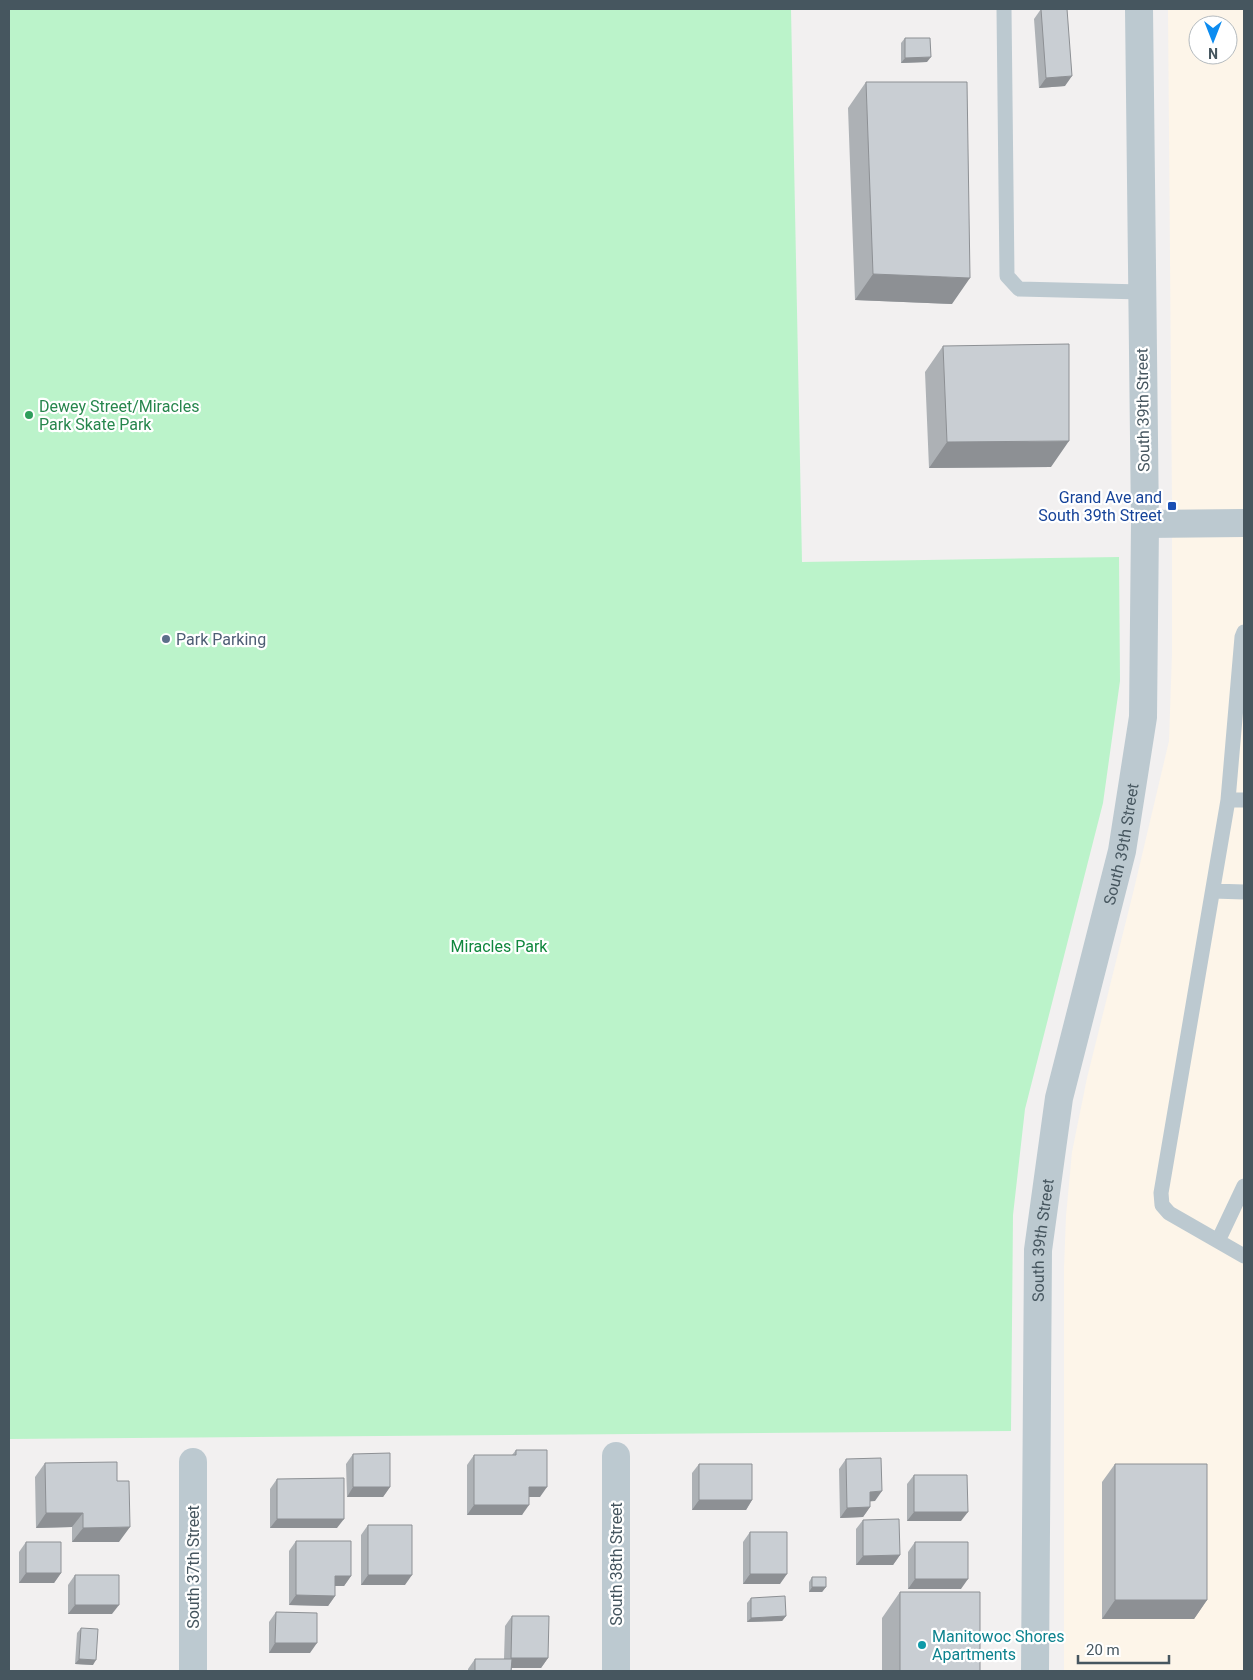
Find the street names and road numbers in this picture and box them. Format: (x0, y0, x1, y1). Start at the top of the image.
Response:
street label: South 39th Street (1132, 348, 1154, 472)
street label: South 39th Street (1099, 782, 1142, 907)
street label: South 39th Street (1028, 1178, 1057, 1302)
street label: South 38th Street (607, 1502, 626, 1626)
street label: South 37th Street (184, 1505, 203, 1629)

